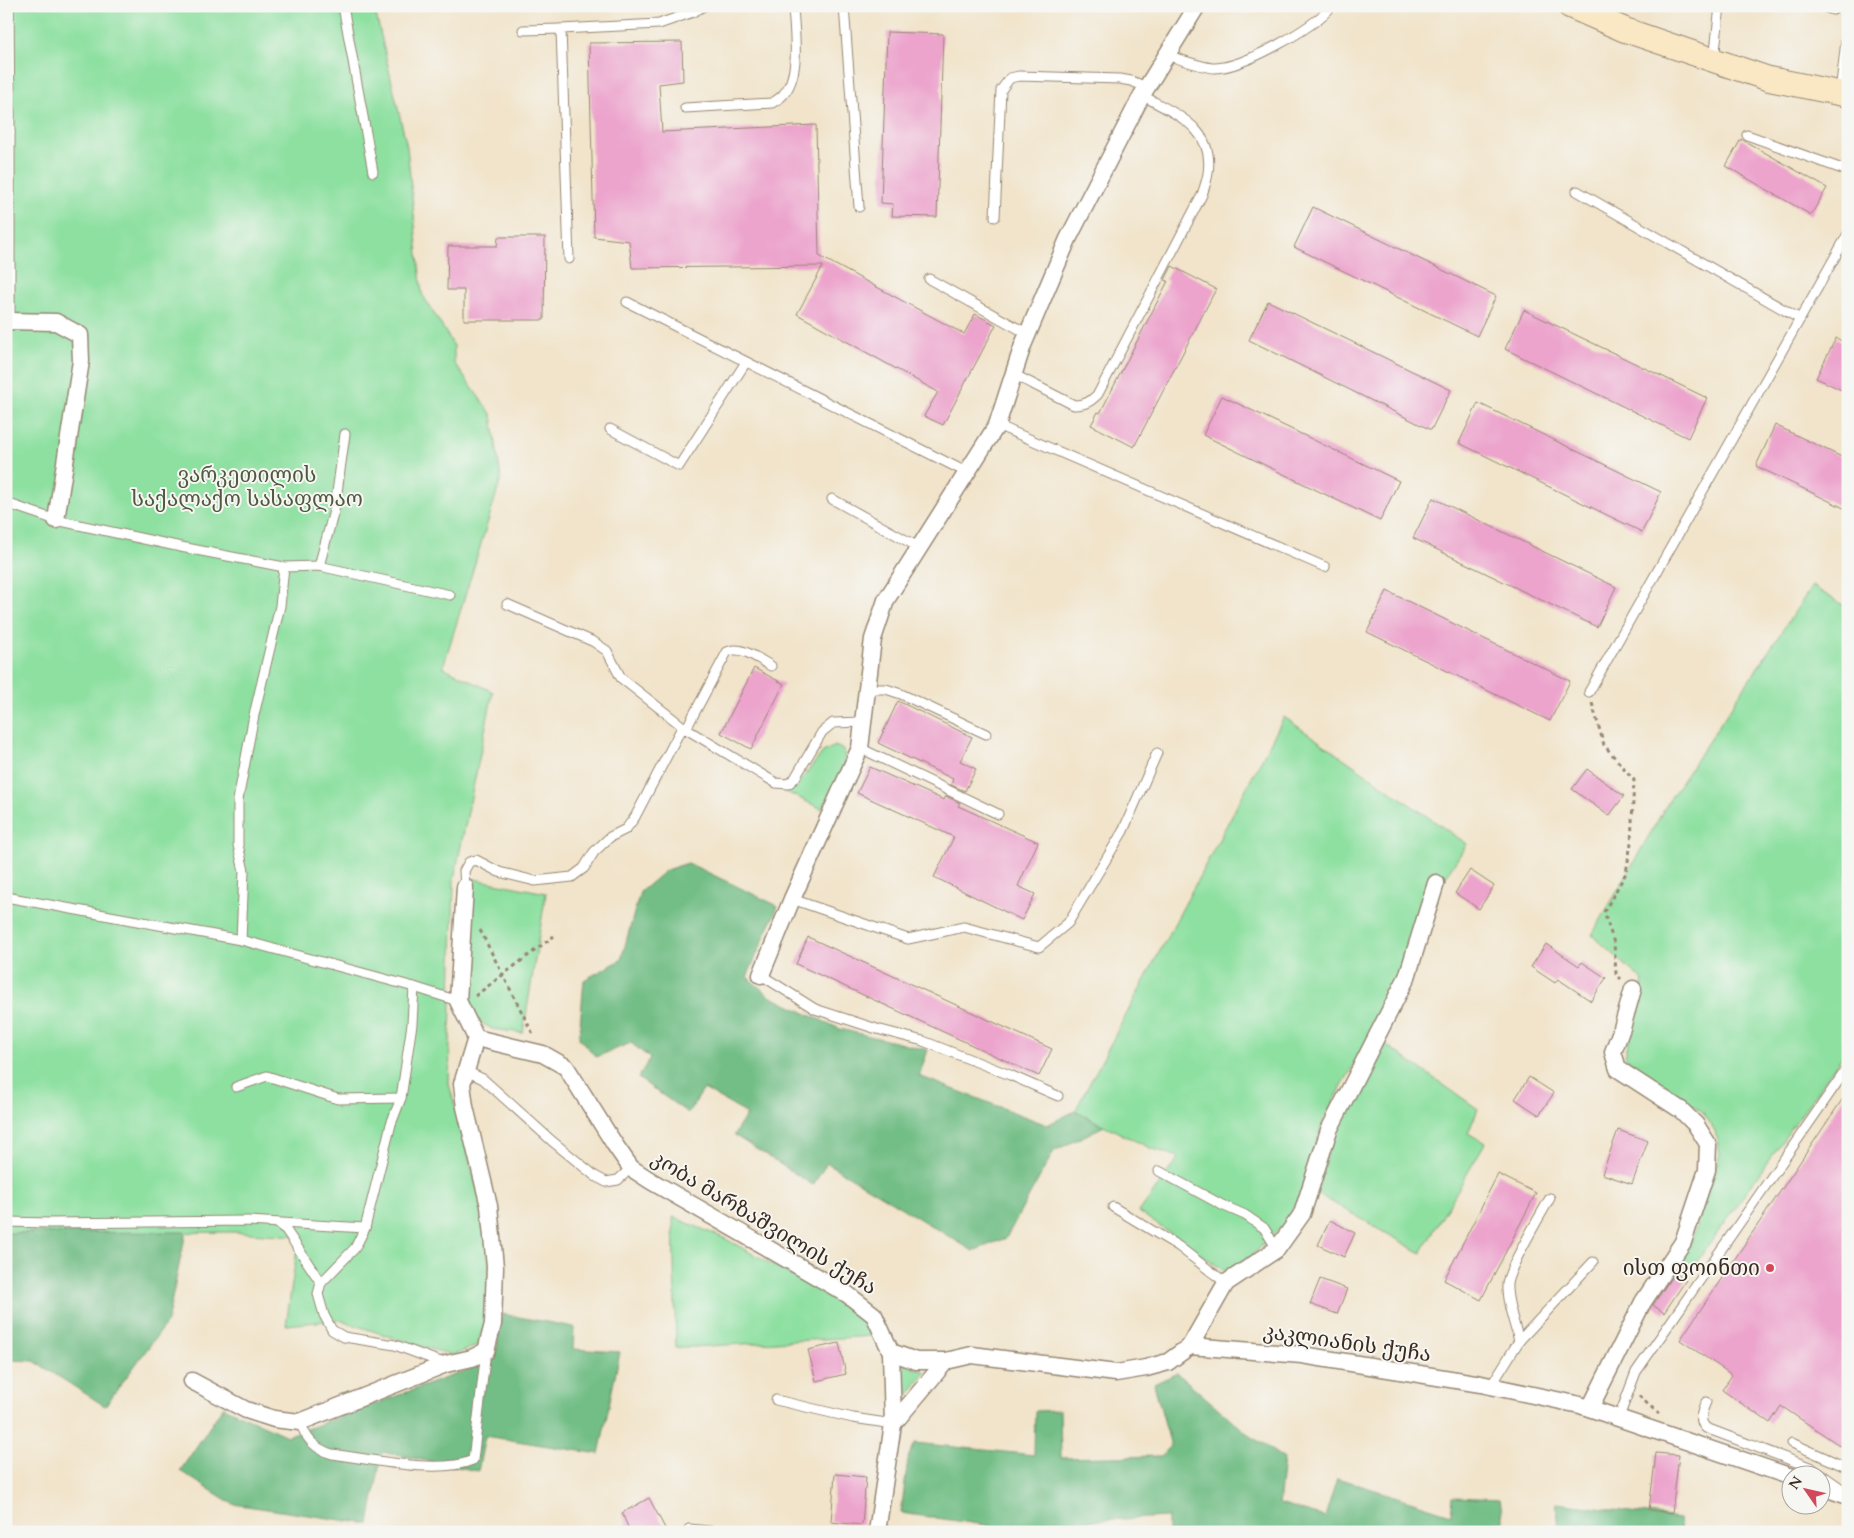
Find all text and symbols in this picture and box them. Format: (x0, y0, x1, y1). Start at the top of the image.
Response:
park label: ვარკეთილის საქალაქო სასაფლაო (131, 461, 363, 514)
street label: კობა მარზაშვილის ქუჩა (646, 1144, 882, 1302)
place label: ისთ ფოინთი (1623, 1254, 1760, 1283)
marker: ისთ ფოინთი (1764, 1262, 1776, 1274)
street label: კაკლიანის ქუჩა (1261, 1317, 1433, 1369)
north arrow (1782, 1466, 1832, 1516)
text: N (1784, 1473, 1807, 1493)

